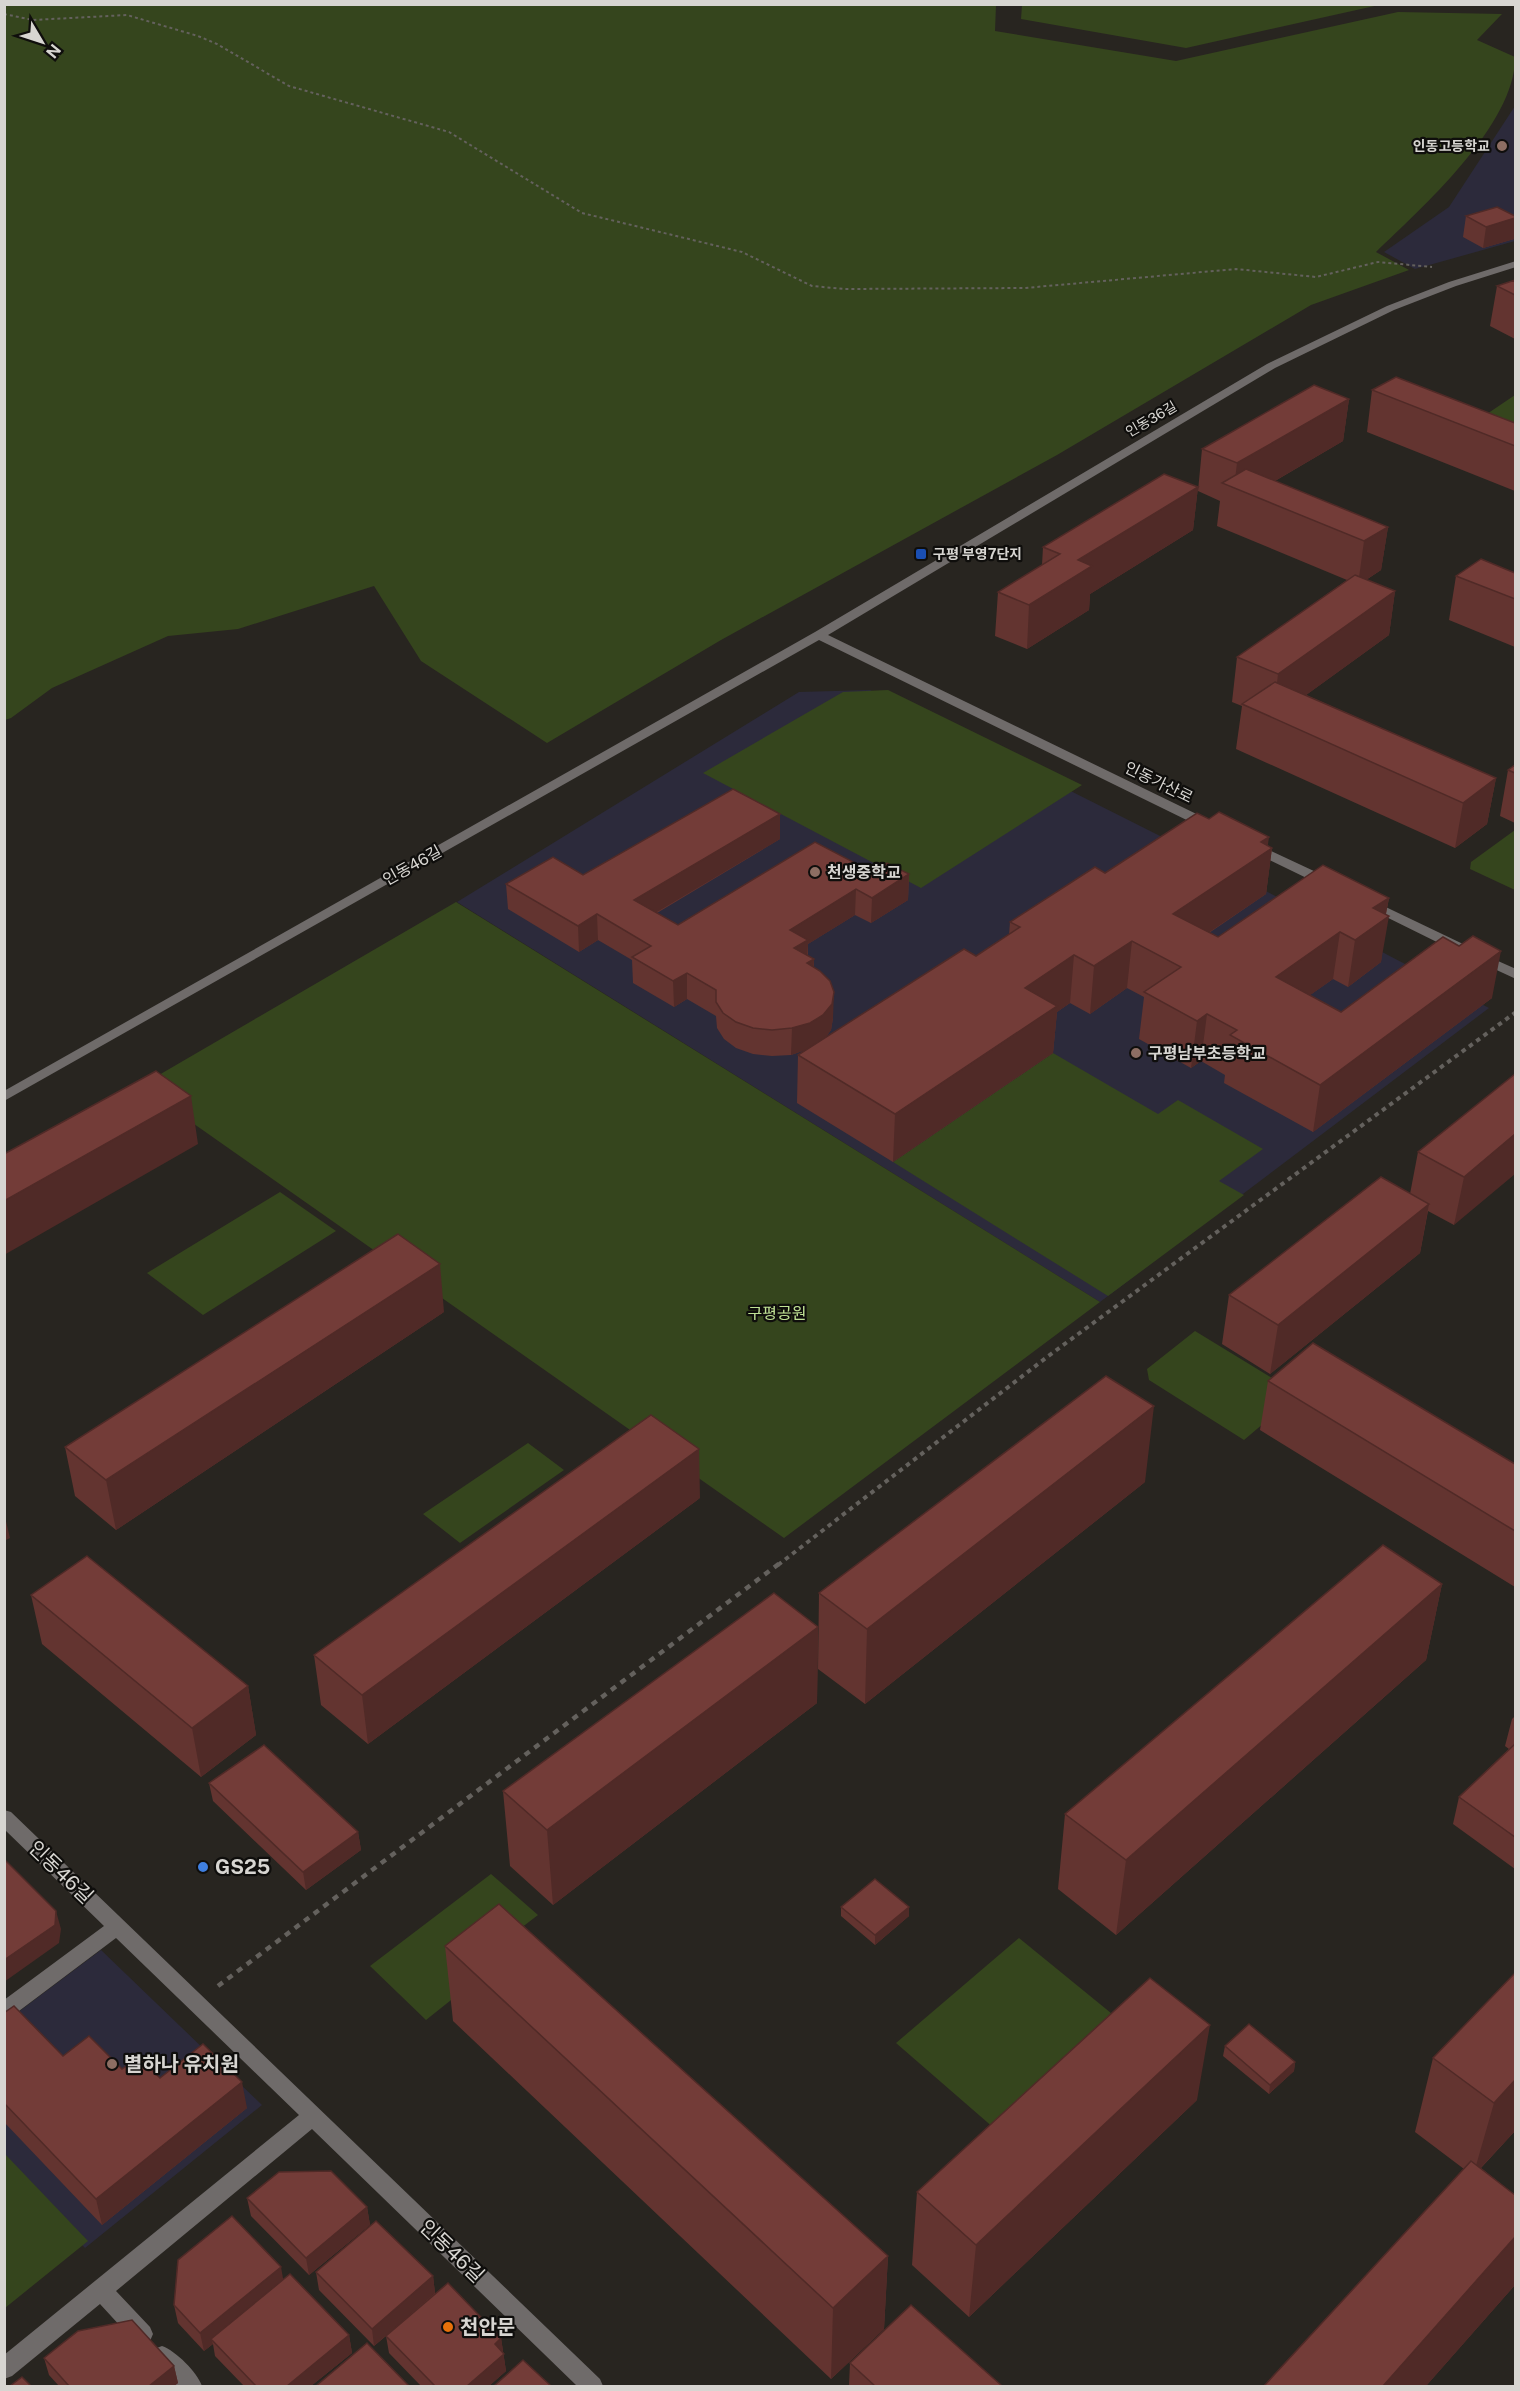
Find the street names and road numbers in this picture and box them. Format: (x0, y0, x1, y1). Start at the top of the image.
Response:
street label: 인동36길 (1123, 398, 1179, 440)
street label: 인동가산로 (1122, 758, 1196, 807)
street label: 인동46길 (380, 842, 445, 889)
street label: 인동46길 (24, 1836, 98, 1908)
street label: 인동46길 (415, 2215, 489, 2287)

